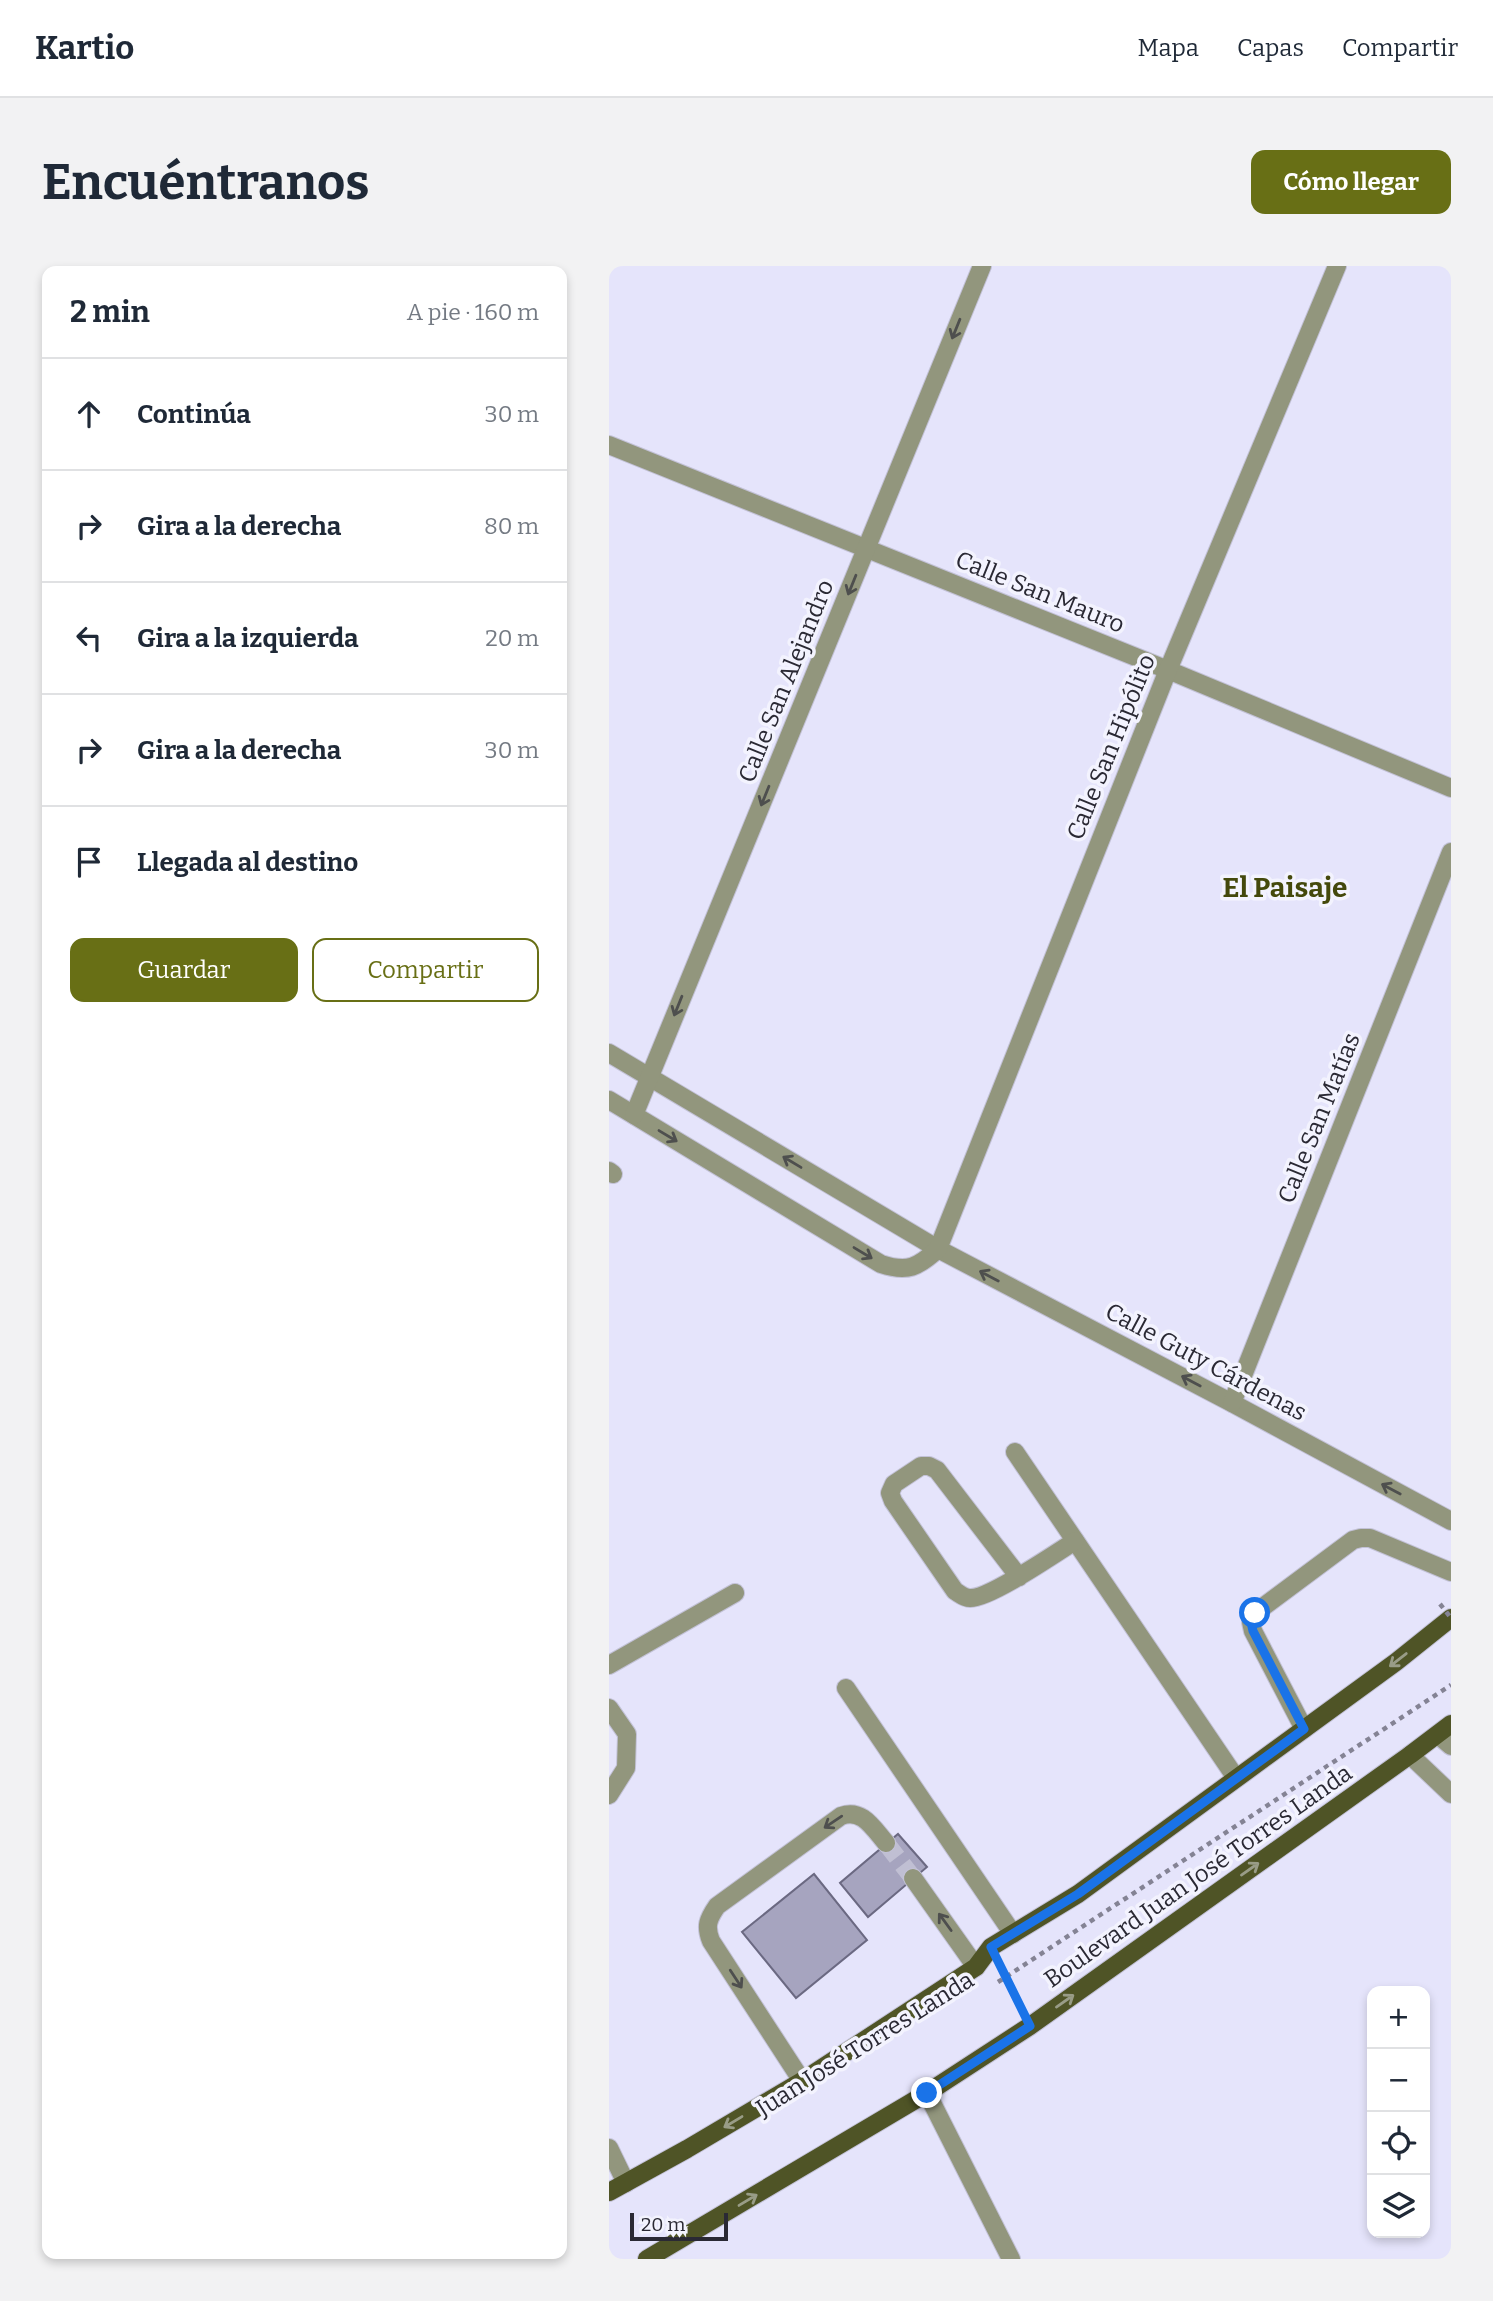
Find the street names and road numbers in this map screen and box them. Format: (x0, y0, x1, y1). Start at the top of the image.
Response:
street label: Calle San Mauro (951, 545, 1129, 639)
street label: Calle San Alejandro (733, 576, 839, 786)
street label: Calle San Hipólito (1061, 650, 1161, 844)
street label: Calle San Matías (1272, 1029, 1366, 1207)
street label: Calle Guty Cárdenas (1101, 1297, 1311, 1427)
street label: Boulevard Juan José Torres Landa (1039, 1759, 1357, 1993)
street label: Juan José Torres Landa (750, 1966, 979, 2123)

